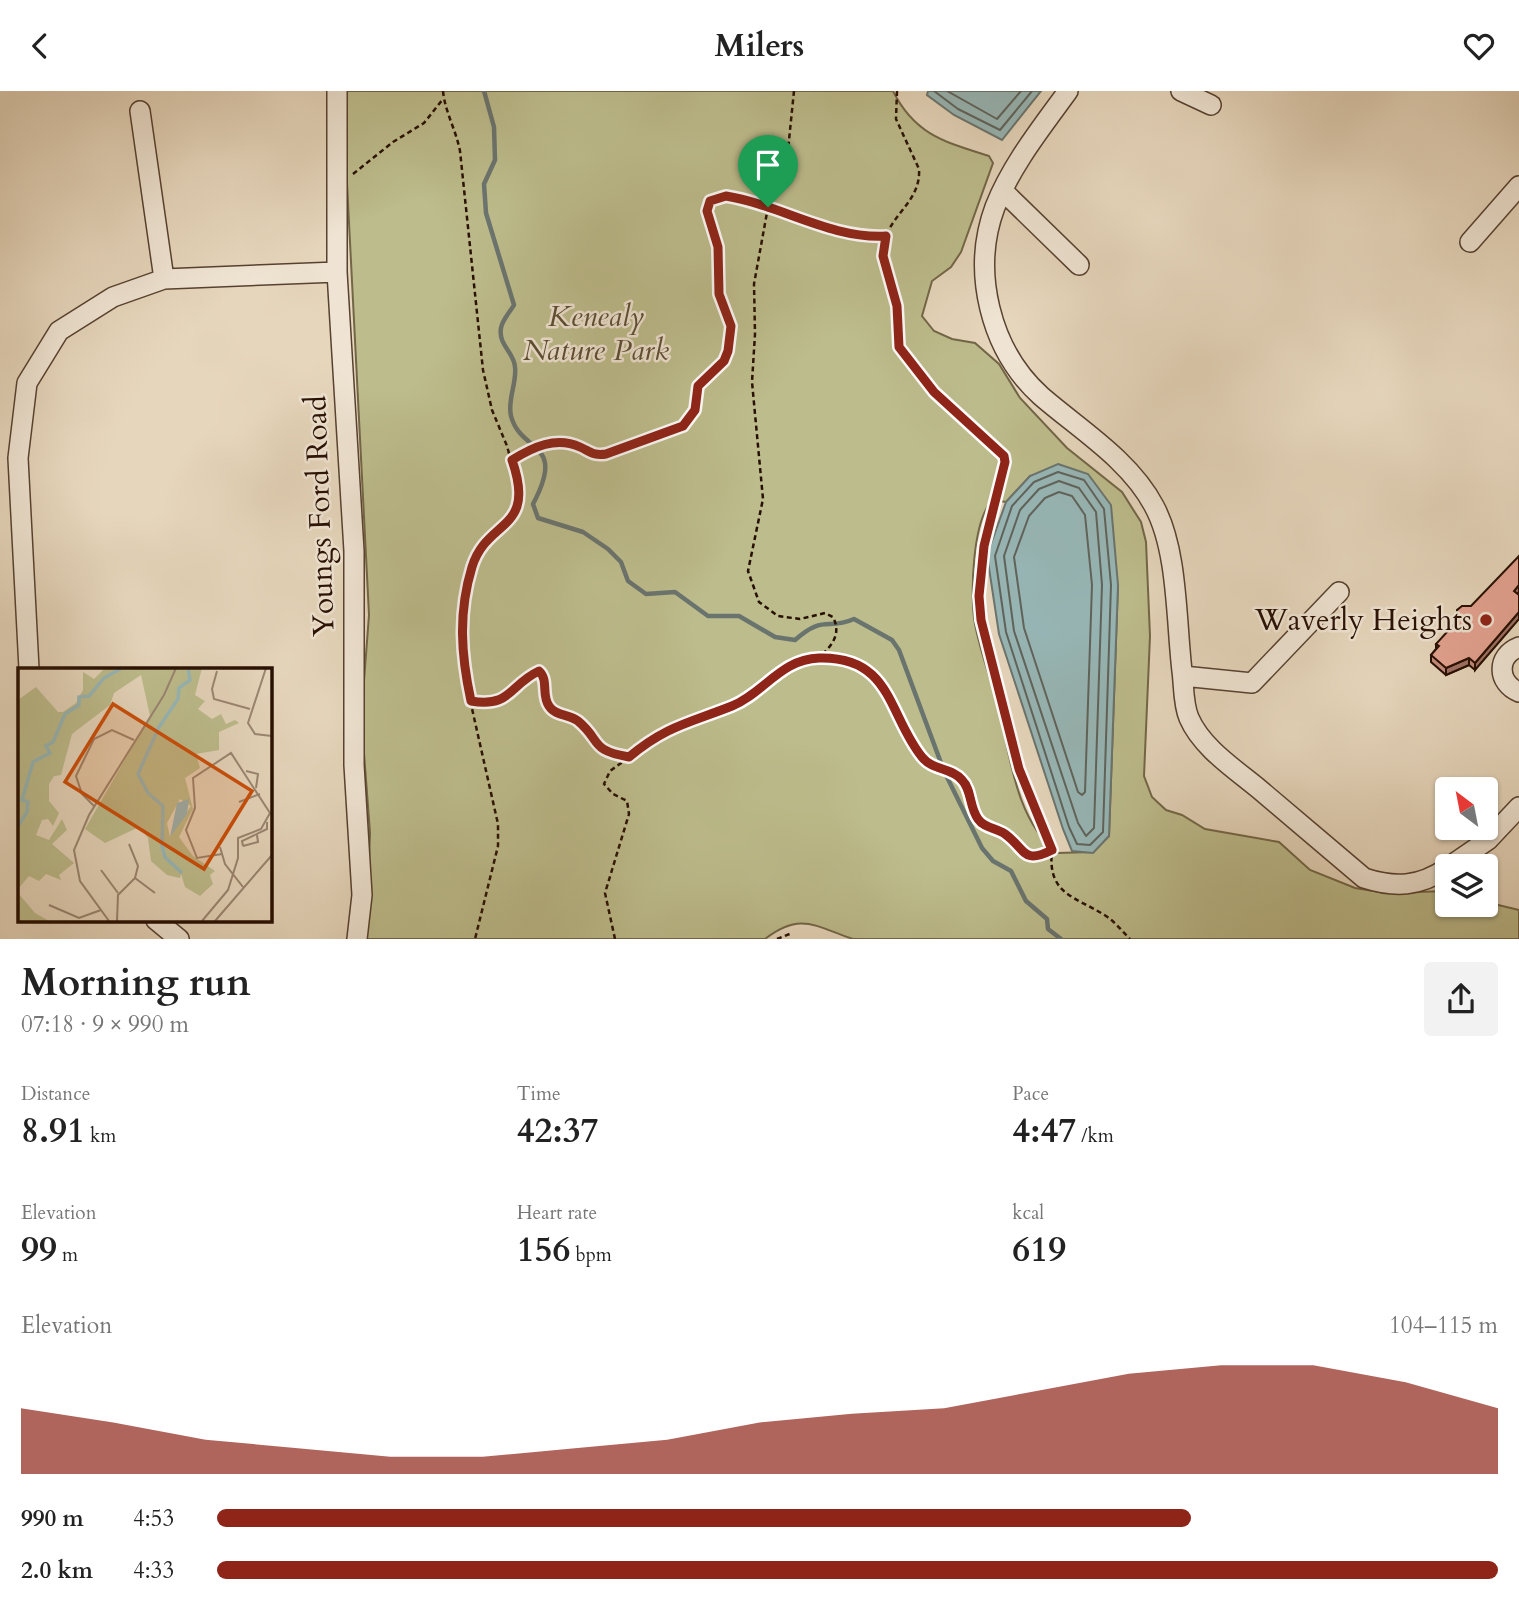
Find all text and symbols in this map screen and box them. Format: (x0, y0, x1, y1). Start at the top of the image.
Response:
text: Milers (715, 24, 804, 68)
icon: back (21, 27, 59, 65)
icon: heart (1460, 27, 1498, 65)
pin (738, 135, 798, 207)
icon: arrive (749, 146, 787, 184)
park label: Kenealy Nature Park (523, 296, 669, 371)
street label: Youngs Ford Road (295, 395, 345, 637)
place label: Waverly Heights (1254, 600, 1472, 641)
marker: Waverly Heights (1478, 612, 1494, 628)
inset map (18, 668, 271, 921)
north arrow (1435, 777, 1498, 840)
map controls (1435, 777, 1498, 917)
button: layers (1435, 854, 1498, 917)
text: Morning run (21, 957, 251, 1009)
button: share (1424, 962, 1498, 1036)
text: 07:18 · 9 × 990 m (21, 1009, 189, 1040)
text: Distance (21, 1081, 90, 1107)
text: Time (517, 1081, 561, 1107)
text: Pace (1012, 1081, 1049, 1107)
text: 8.91 (21, 1107, 85, 1155)
text: 42:37 (517, 1107, 599, 1155)
text: 4:47 (1012, 1107, 1076, 1155)
text: km (85, 1123, 116, 1149)
text: /km (1076, 1123, 1114, 1149)
text: Elevation (21, 1200, 96, 1226)
text: Heart rate (517, 1200, 597, 1226)
text: kcal (1012, 1200, 1044, 1226)
text: 99 (21, 1226, 57, 1274)
text: 156 (517, 1226, 570, 1274)
text: 619 (1012, 1226, 1066, 1274)
text: m (57, 1242, 78, 1268)
text: bpm (570, 1242, 612, 1268)
text: Elevation (21, 1310, 112, 1341)
text: 104–115 m (1389, 1310, 1498, 1341)
text: 990 m (21, 1503, 84, 1534)
text: 4:53 (133, 1503, 174, 1534)
text: 2.0 km (21, 1555, 93, 1586)
text: 4:33 (133, 1555, 174, 1586)

